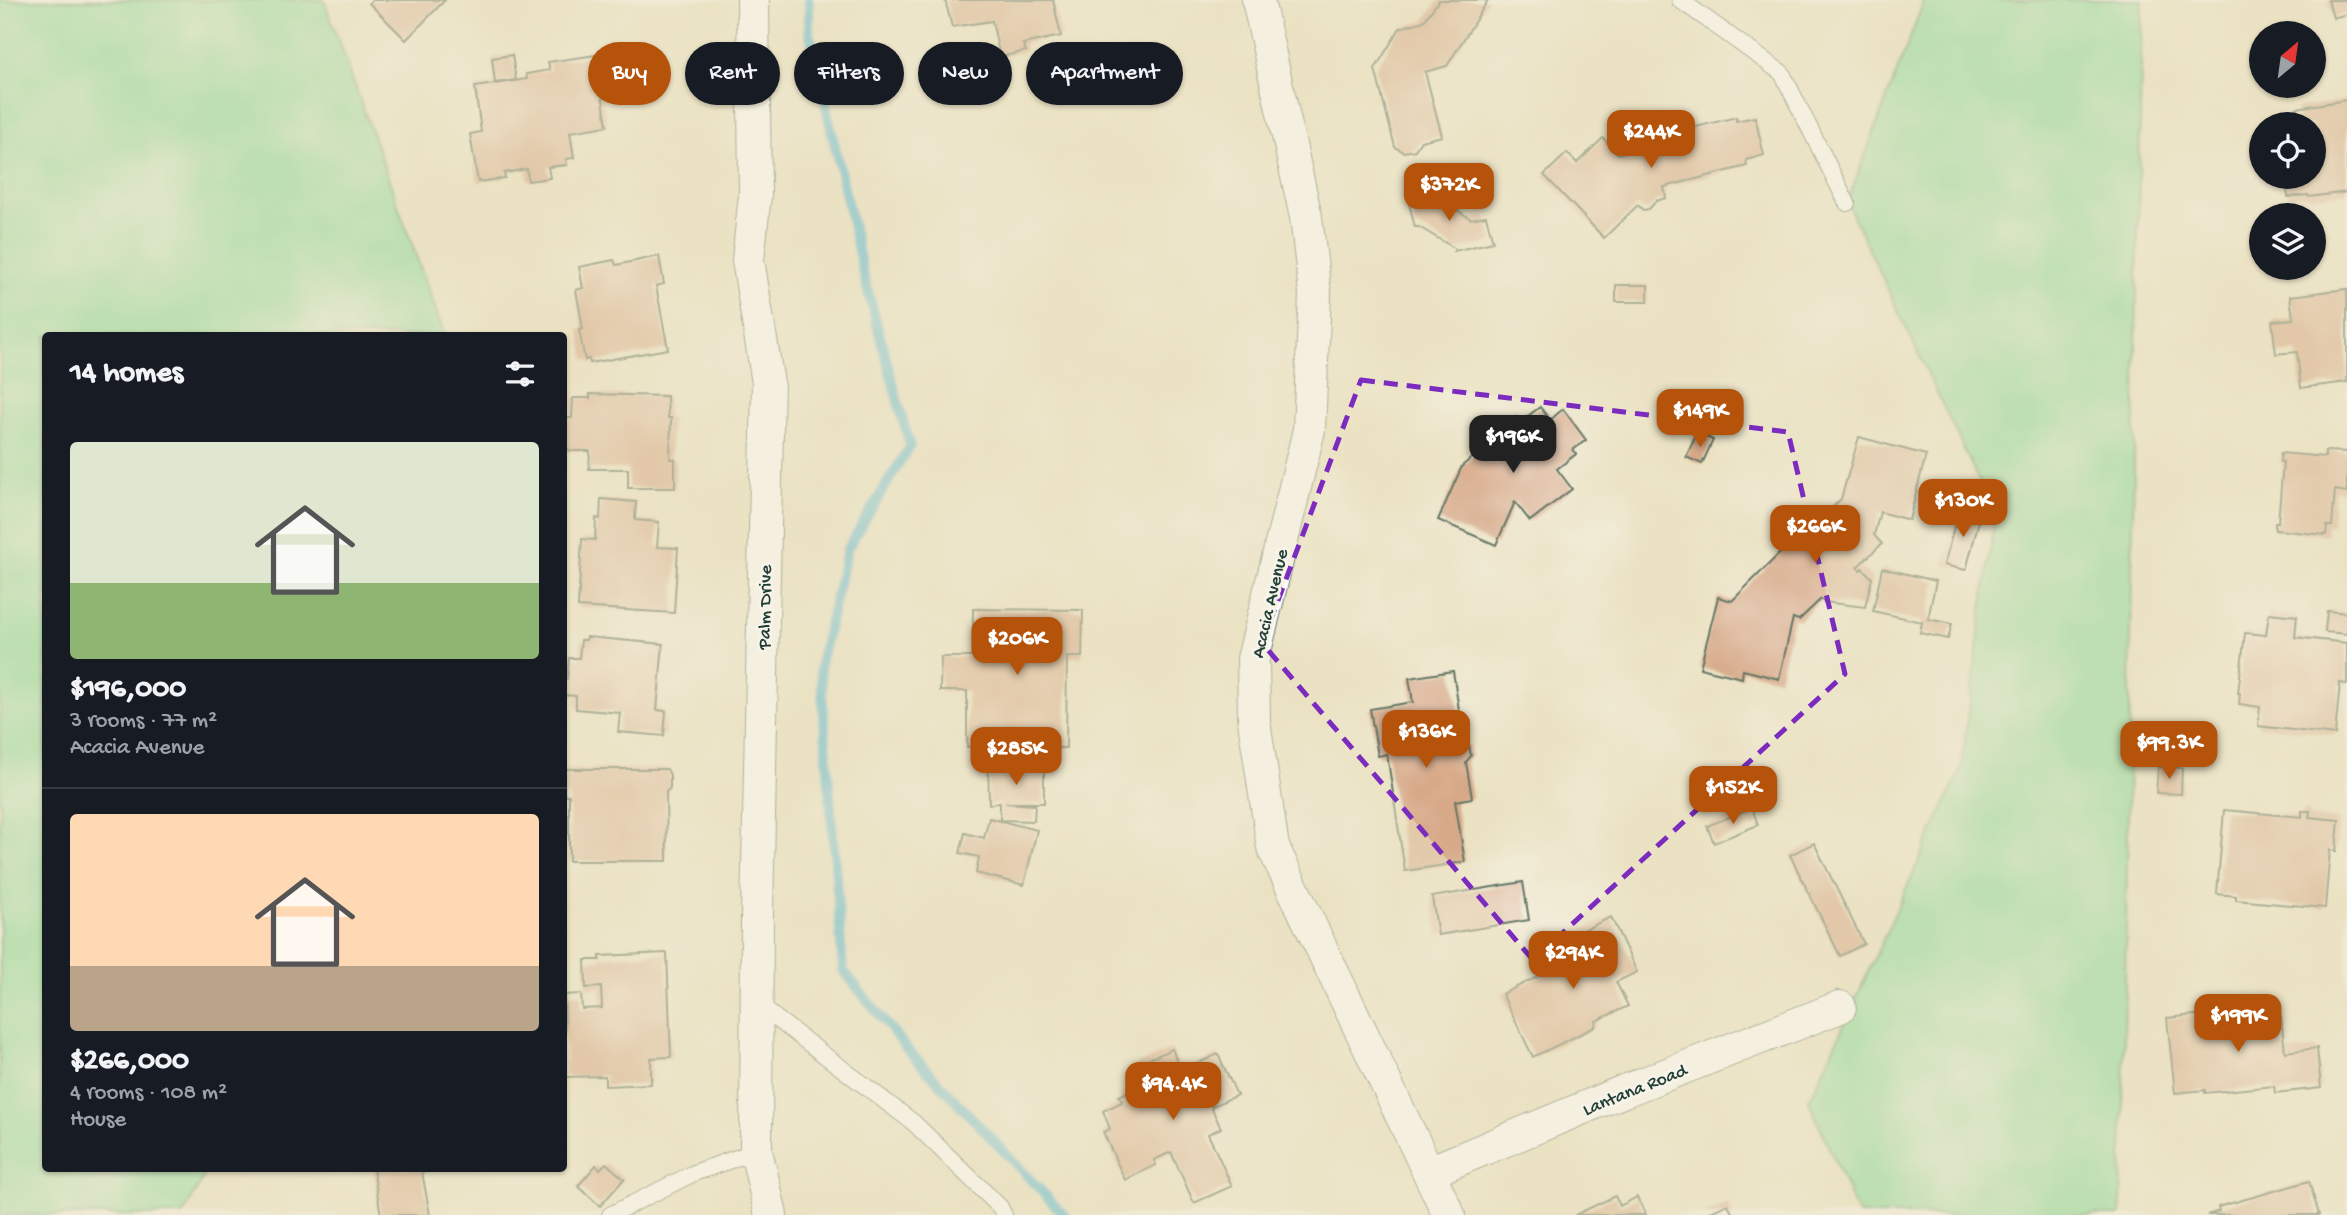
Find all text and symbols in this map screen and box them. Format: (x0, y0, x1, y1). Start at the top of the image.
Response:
north arrow (2249, 21, 2326, 98)
map controls (2249, 21, 2326, 280)
chip: Buy (588, 42, 671, 105)
chip: Rent (685, 42, 780, 105)
chip: Filters (794, 42, 904, 105)
chip: New (918, 42, 1012, 105)
chip: Apartment (1026, 42, 1183, 105)
pin: $244K (1602, 110, 1700, 170)
button: locate (2249, 112, 2326, 189)
text: $244K (1623, 119, 1679, 146)
pin: $372K (1400, 164, 1498, 223)
text: $372K (1420, 172, 1478, 199)
button: layers (2249, 203, 2326, 280)
icon: filters (501, 355, 539, 393)
text: 14 homes (70, 357, 183, 392)
pin: $149K (1651, 390, 1749, 449)
text: $149K (1673, 398, 1727, 425)
pin: $196K (1464, 416, 1562, 475)
text: $196K (1485, 424, 1541, 451)
pin: $130K (1914, 480, 2012, 539)
icon: home (242, 487, 368, 613)
text: $130K (1934, 488, 1992, 515)
pin: $266K (1766, 505, 1864, 565)
text: $266K (1786, 514, 1844, 541)
street label: Acacia Avenue (1248, 547, 1295, 660)
street label: Palm Drive (754, 564, 779, 651)
pin: $206K (968, 618, 1066, 677)
text: $206K (988, 626, 1047, 653)
text: $196,000 (70, 673, 186, 708)
text: 3 rooms · 77 m² (70, 708, 217, 735)
pin: $136K (1377, 710, 1475, 770)
text: $136K (1398, 719, 1454, 746)
pin: $99.3K (2112, 722, 2226, 781)
pin: $285K (967, 728, 1065, 787)
text: $99.3K (2136, 730, 2202, 757)
text: Acacia Avenue (70, 735, 204, 762)
text: $285K (987, 736, 1045, 763)
pin: $152K (1684, 766, 1782, 826)
text: $152K (1705, 775, 1761, 802)
icon: home (242, 859, 368, 985)
pin: $294K (1524, 932, 1622, 991)
text: $294K (1545, 940, 1601, 967)
pin: $199K (2189, 995, 2287, 1054)
text: $199K (2210, 1003, 2266, 1030)
text: $266,000 (70, 1045, 189, 1080)
street label: Lantana Road (1580, 1059, 1693, 1123)
pin: $94.4K (1116, 1062, 1230, 1122)
text: $94.4K (1141, 1071, 1205, 1098)
text: 4 rooms · 108 m² (70, 1080, 227, 1107)
text: House (70, 1107, 126, 1134)

